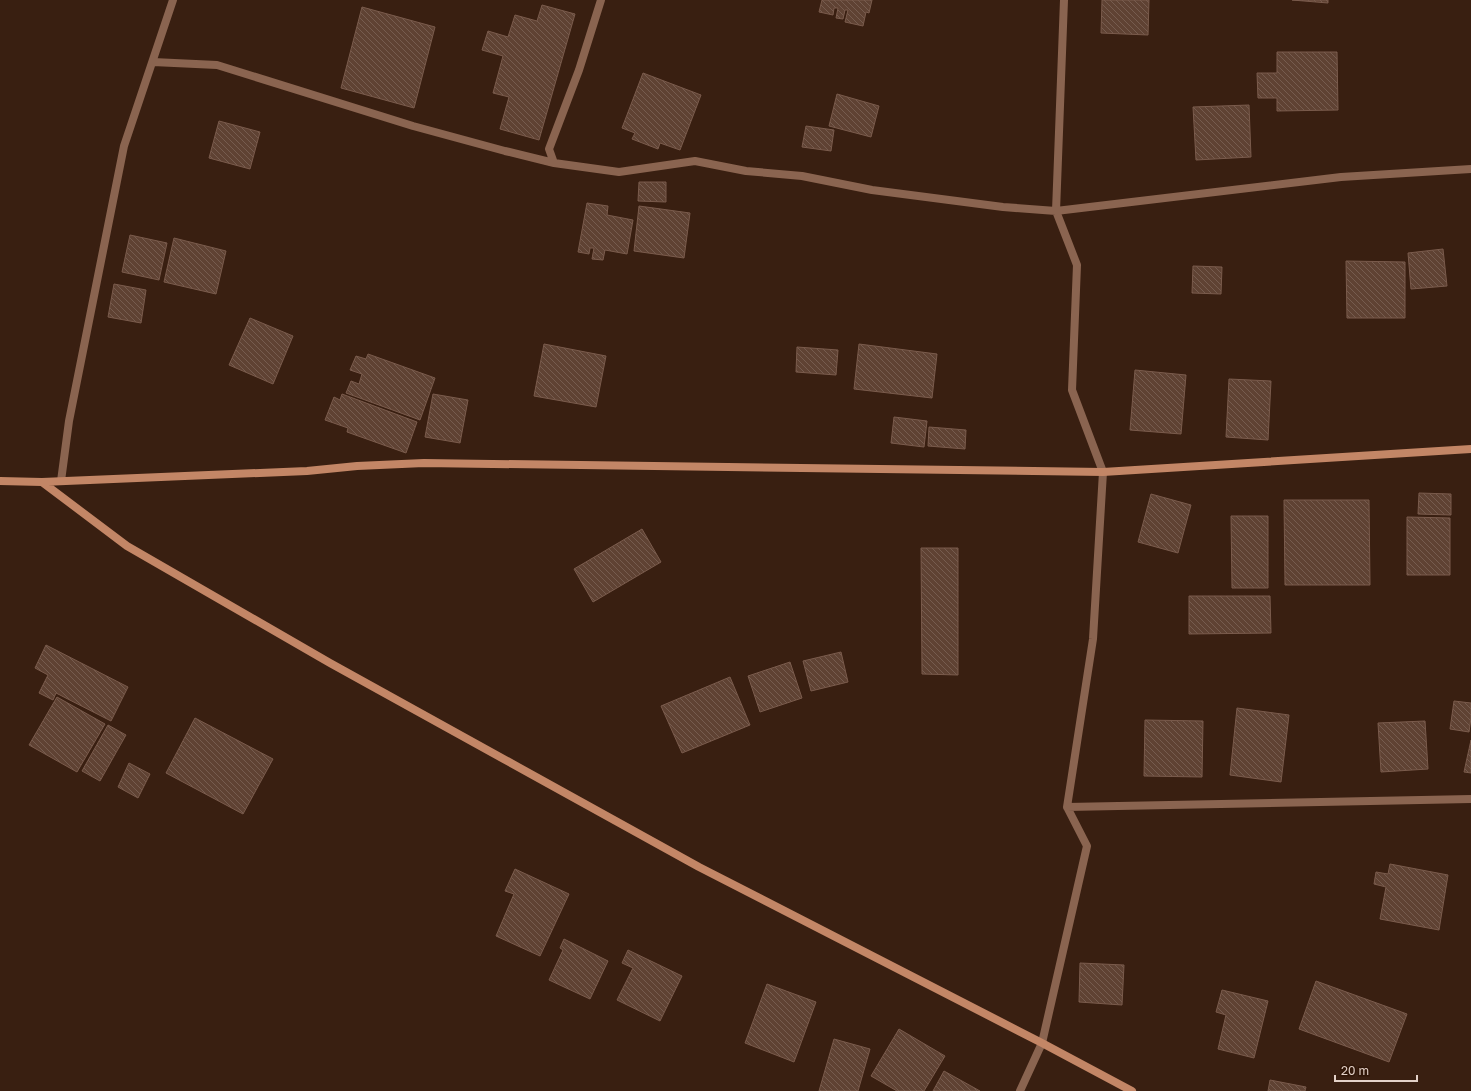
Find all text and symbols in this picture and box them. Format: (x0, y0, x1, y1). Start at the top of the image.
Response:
scale bar (1335, 1057, 1417, 1083)
text: 20 m (1341, 1063, 1369, 1078)

